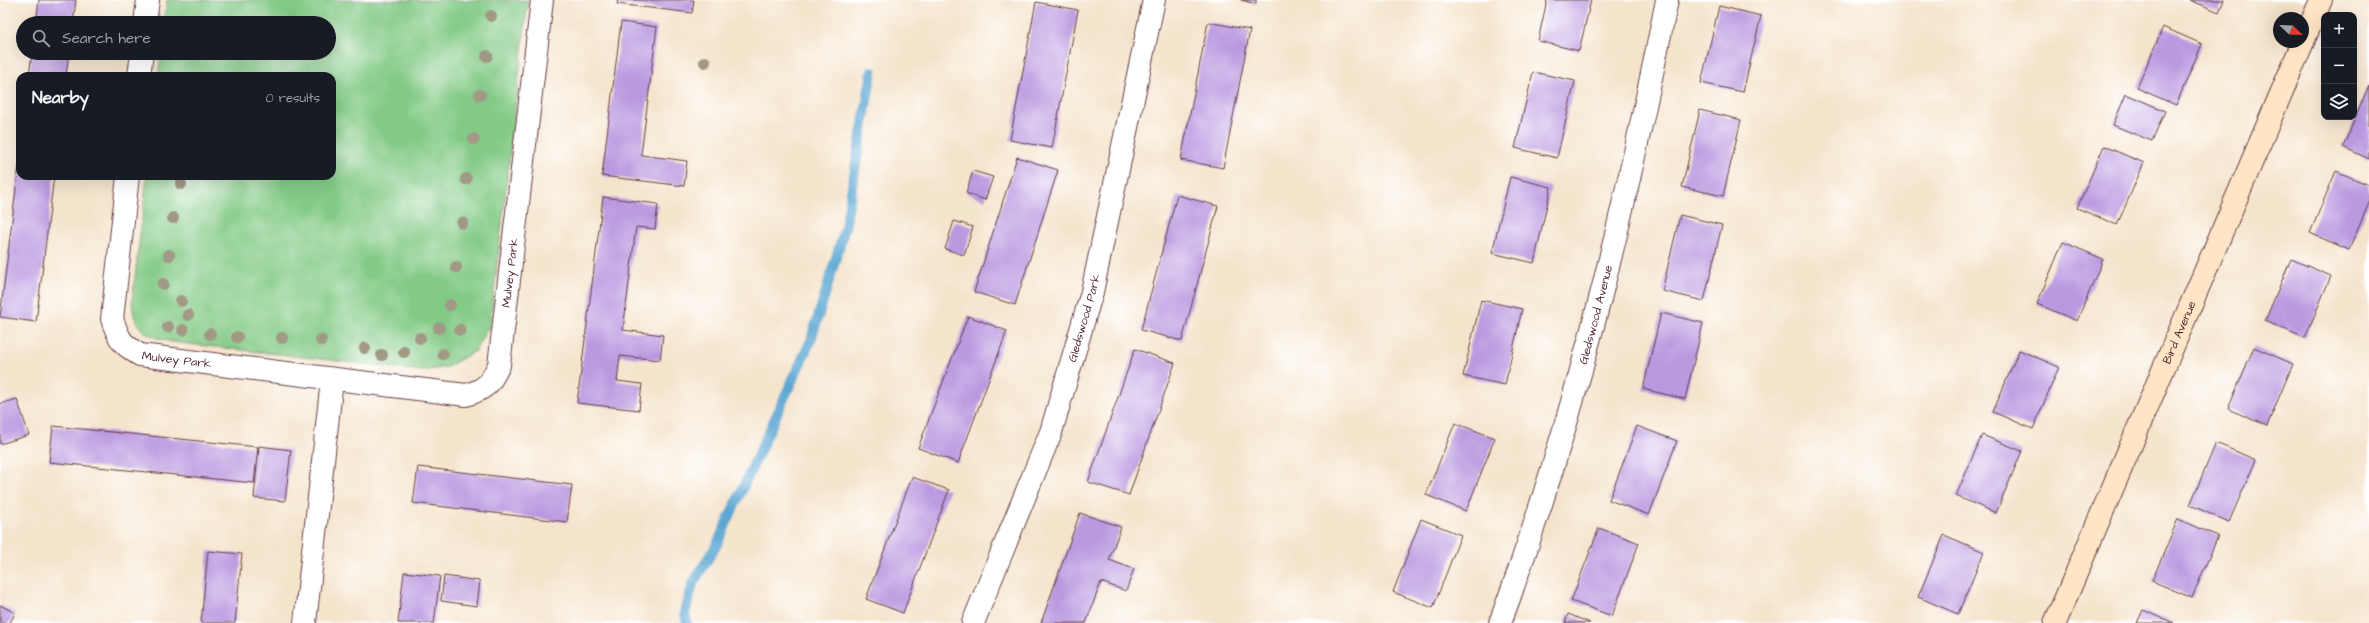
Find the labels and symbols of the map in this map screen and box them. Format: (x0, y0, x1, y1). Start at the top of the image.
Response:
north arrow (2273, 12, 2309, 48)
street label: Mulvey Park (498, 237, 523, 309)
street label: Gledswood Avenue (1575, 263, 1617, 366)
street label: Gledswood Park (1064, 272, 1105, 364)
street label: Bird Avenue (2159, 298, 2201, 367)
street label: Mulvey Park (141, 347, 213, 373)

